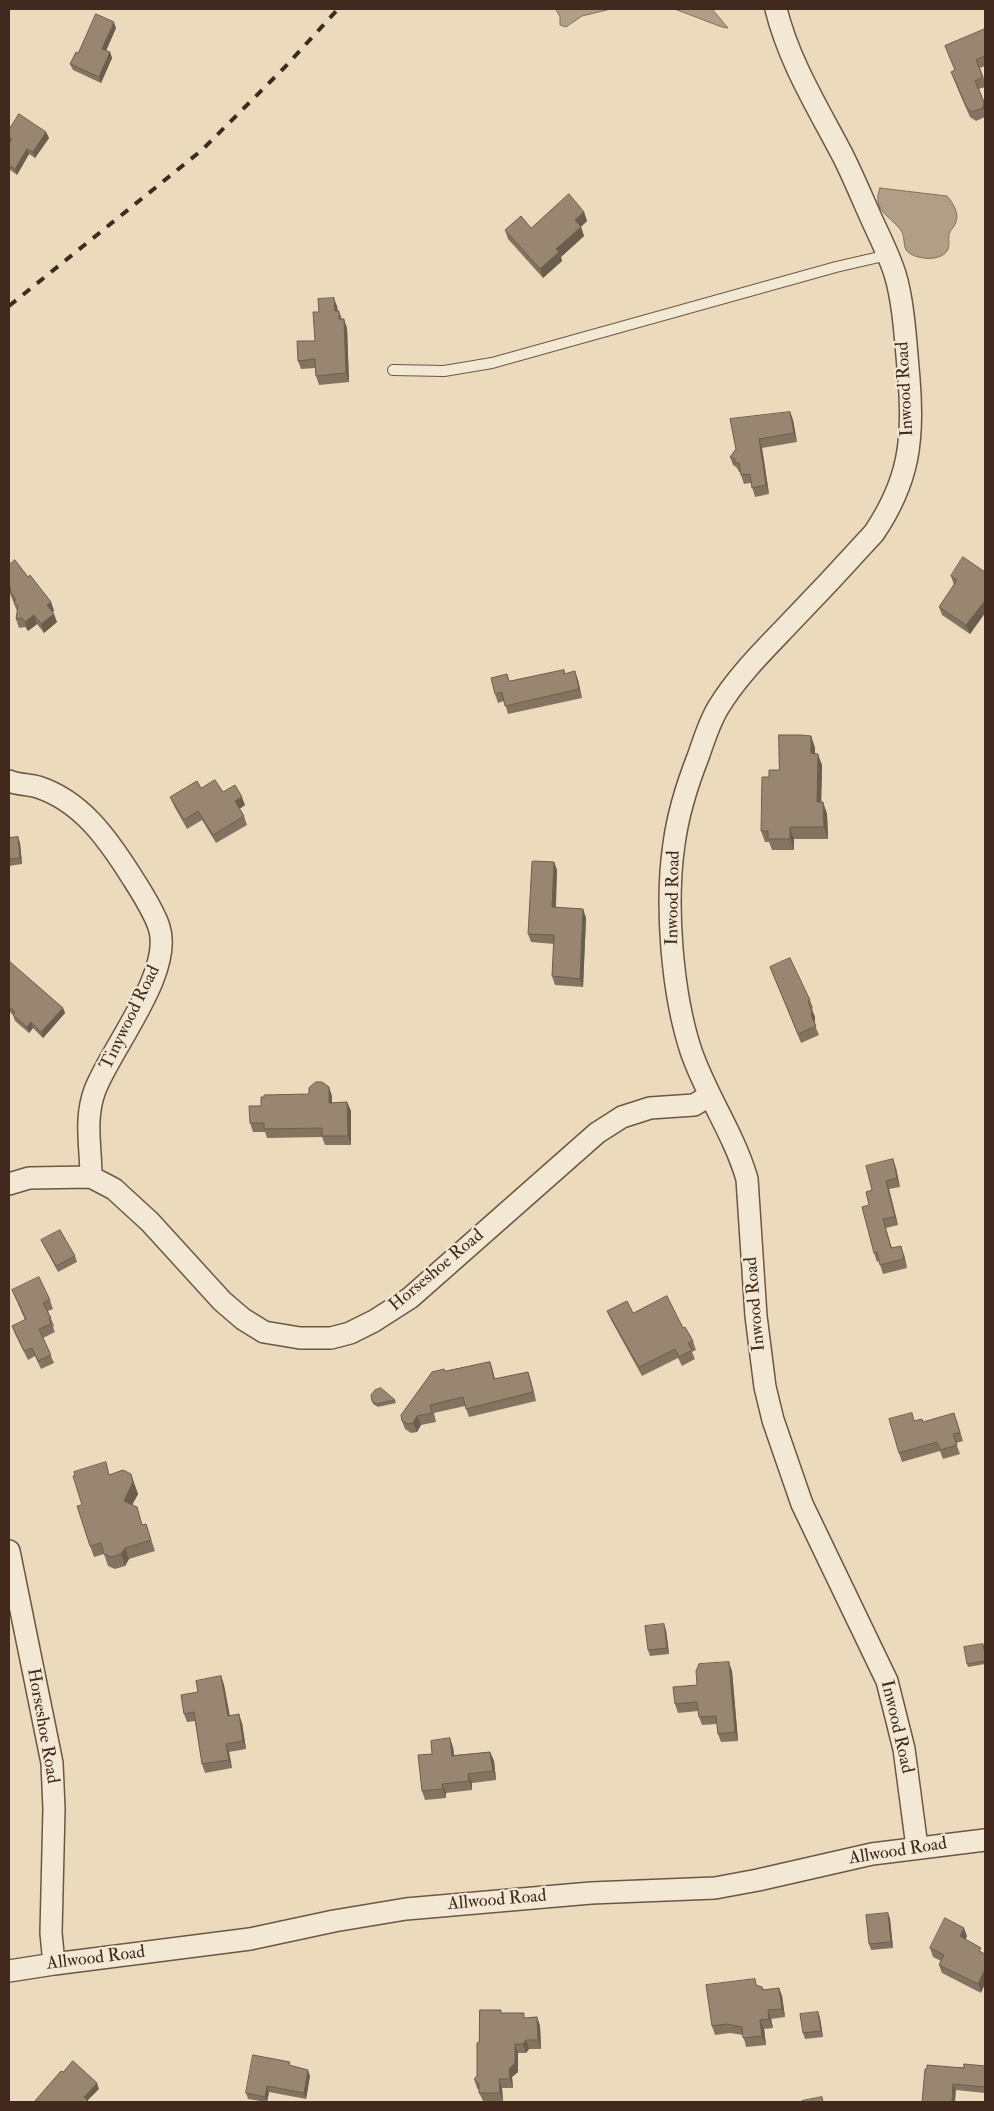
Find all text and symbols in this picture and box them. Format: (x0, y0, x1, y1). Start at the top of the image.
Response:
street label: Inwood Road (893, 341, 919, 437)
street label: Inwood Road (662, 850, 686, 946)
street label: Tinywood Road (96, 962, 166, 1074)
street label: Horseshoe Road (385, 1225, 489, 1317)
street label: Inwood Road (741, 1256, 771, 1352)
street label: Horseshoe Road (21, 1667, 63, 1785)
street label: Inwood Road (875, 1678, 917, 1776)
street label: Allwood Road (847, 1834, 949, 1870)
street label: Allwood Road (447, 1886, 547, 1916)
street label: Allwood Road (45, 1942, 147, 1976)

